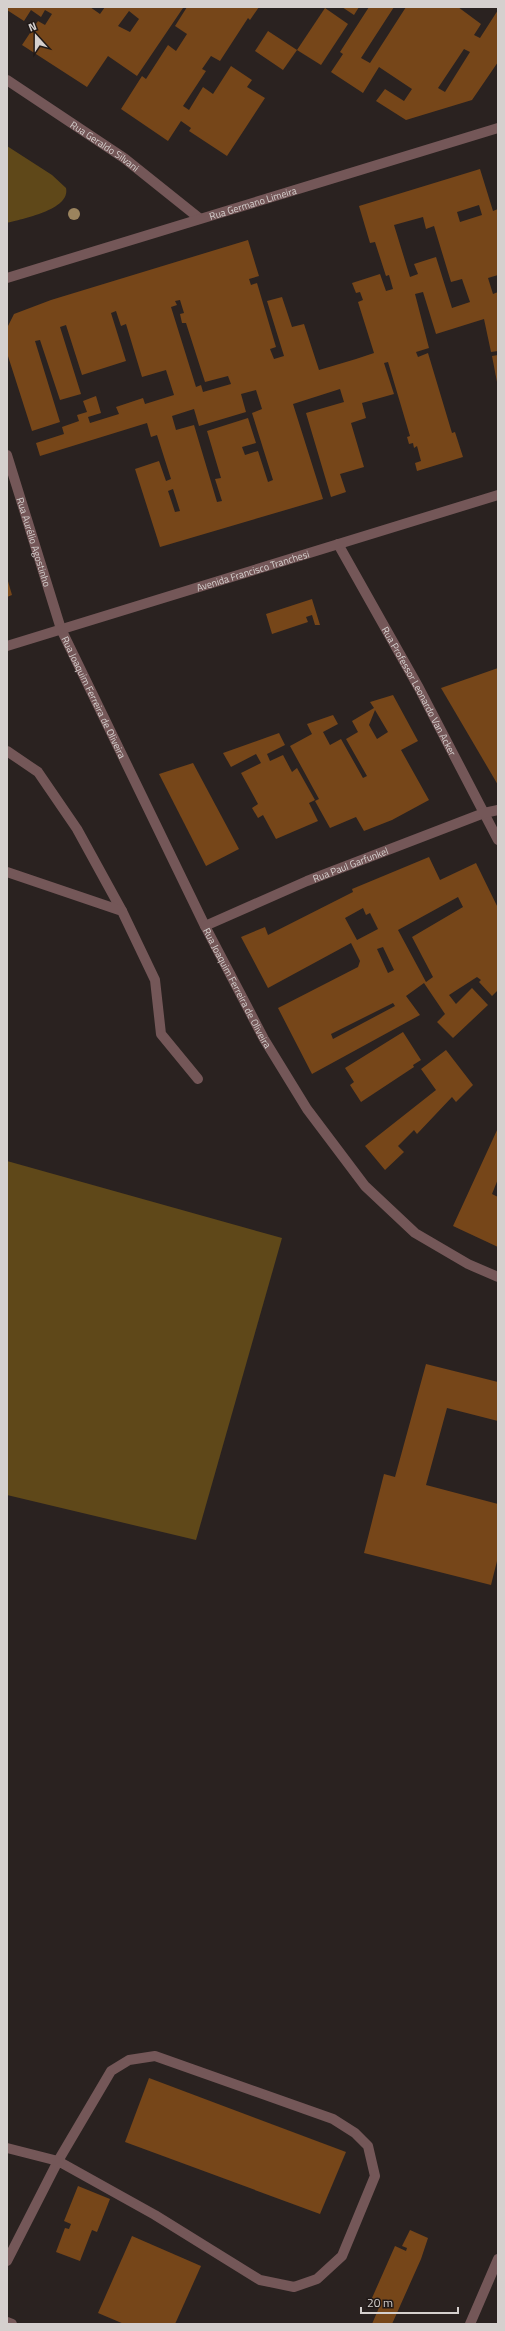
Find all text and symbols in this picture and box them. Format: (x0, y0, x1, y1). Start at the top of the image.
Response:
north arrow (16, 16, 56, 56)
text: N (26, 18, 39, 35)
street label: Rua Geraldo Silvani (67, 117, 143, 175)
street label: Rua Germano Limeira (207, 182, 298, 223)
street label: Rua Aurélio Agostinho (13, 495, 55, 589)
street label: Avenida Francisco Tranchesi (194, 546, 311, 595)
street label: Rua Professor Leonardo Van Acker (378, 624, 461, 759)
street label: Rua Joaquim Ferreira de Oliveira (58, 634, 130, 761)
street label: Rua Paul Garfunkel (310, 843, 391, 886)
street label: Rua Joaquim Ferreira de Oliveira (200, 925, 275, 1051)
scale bar (361, 2289, 458, 2315)
text: 20 m (367, 2293, 393, 2312)

